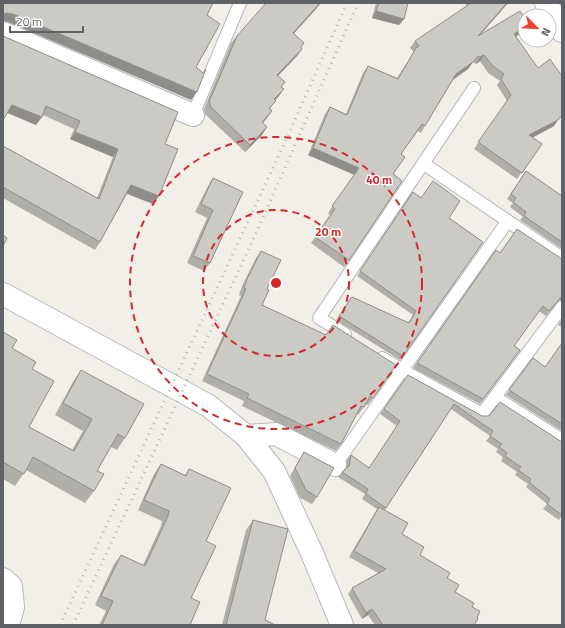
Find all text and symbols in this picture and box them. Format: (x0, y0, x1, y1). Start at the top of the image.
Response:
scale bar (10, 8, 83, 34)
north arrow (517, 8, 557, 48)
text: 20 m (16, 12, 42, 31)
text: N (537, 25, 555, 39)
text: 40 m (366, 170, 392, 189)
text: 20 m (315, 222, 341, 241)
centre of rings (269, 276, 283, 290)

